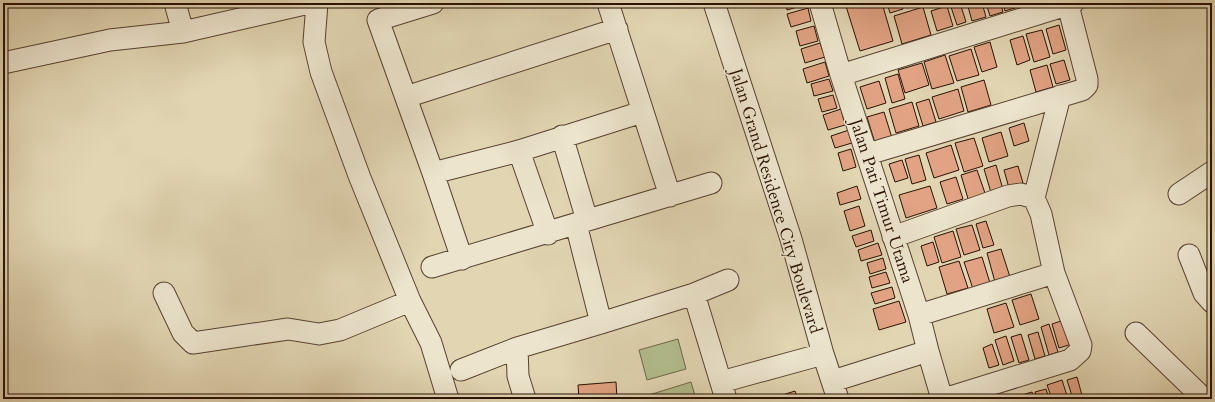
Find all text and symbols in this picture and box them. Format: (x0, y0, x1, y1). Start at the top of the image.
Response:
street label: Jalan Grand Residence City Boulevard (724, 63, 827, 336)
street label: Jalan Pati Timur Utama (844, 113, 920, 287)

